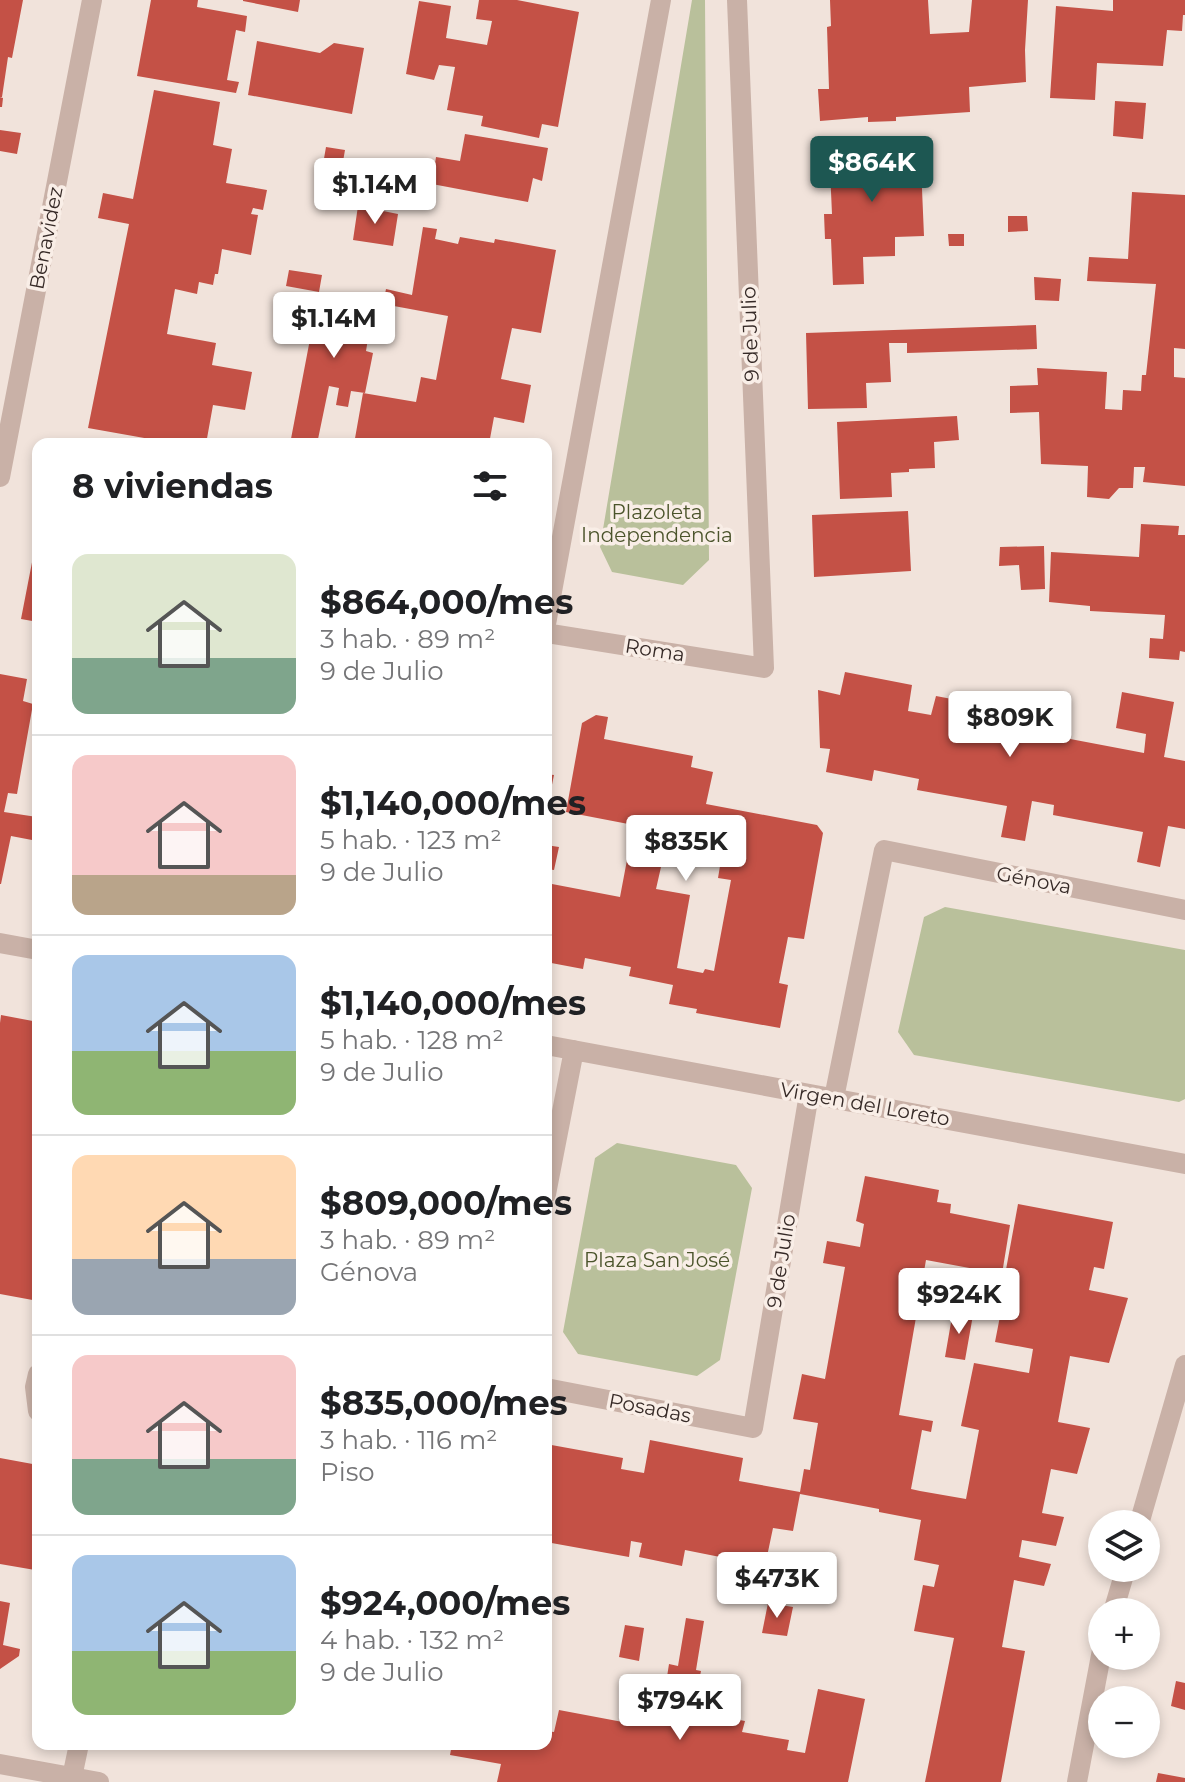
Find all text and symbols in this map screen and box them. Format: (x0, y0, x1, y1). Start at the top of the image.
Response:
pin: $864K (816, 136, 928, 204)
text: $864K (828, 146, 916, 178)
pin: $1.14M (310, 158, 440, 226)
text: $1.14M (332, 168, 418, 200)
street label: Benavidez (24, 185, 68, 291)
street label: 9 de Julio (736, 286, 764, 382)
pin: $1.14M (269, 292, 399, 360)
text: $1.14M (291, 302, 377, 334)
icon: filters (468, 464, 512, 508)
text: 8 viviendas (72, 465, 273, 507)
park label: Plazoleta Independencia (581, 500, 733, 547)
text: $864,000/mes (320, 581, 573, 623)
icon: home (136, 586, 232, 682)
text: 3 hab. · 89 m² (320, 623, 495, 655)
street label: Roma (623, 633, 687, 667)
text: 9 de Julio (320, 655, 444, 687)
pin: $809K (954, 691, 1066, 759)
text: $809K (966, 701, 1054, 733)
text: $1,140,000/mes (320, 782, 586, 824)
icon: home (136, 787, 232, 883)
pin: $835K (630, 815, 742, 883)
text: 5 hab. · 123 m² (320, 824, 502, 856)
text: $835K (644, 825, 728, 857)
text: 9 de Julio (320, 856, 444, 888)
street label: Génova (995, 861, 1073, 899)
text: $1,140,000/mes (320, 982, 586, 1024)
icon: home (136, 987, 232, 1083)
text: 5 hab. · 128 m² (320, 1024, 504, 1056)
text: 9 de Julio (320, 1056, 444, 1088)
street label: Virgen del Loreto (778, 1077, 952, 1131)
text: $809,000/mes (320, 1182, 572, 1224)
icon: home (136, 1187, 232, 1283)
street label: 9 de Julio (762, 1212, 800, 1310)
text: 3 hab. · 89 m² (320, 1224, 495, 1256)
park label: Plaza San José (584, 1248, 730, 1272)
text: Génova (320, 1256, 418, 1288)
pin: $924K (903, 1268, 1015, 1336)
text: $924K (916, 1278, 1002, 1310)
text: $835,000/mes (320, 1382, 568, 1424)
icon: home (136, 1387, 232, 1483)
street label: Posadas (607, 1388, 693, 1428)
text: 3 hab. · 116 m² (320, 1424, 498, 1456)
text: Piso (320, 1456, 375, 1488)
map controls (1088, 1510, 1160, 1758)
button: layers (1088, 1510, 1160, 1582)
pin: $473K (721, 1552, 833, 1620)
text: $473K (735, 1562, 819, 1594)
text: $924,000/mes (320, 1582, 570, 1624)
icon: home (136, 1587, 232, 1683)
button: + (1088, 1598, 1160, 1670)
text: 4 hab. · 132 m² (320, 1624, 504, 1656)
text: 9 de Julio (320, 1656, 444, 1688)
pin: $794K (624, 1674, 736, 1742)
text: $794K (637, 1684, 723, 1716)
button: − (1088, 1686, 1160, 1758)

